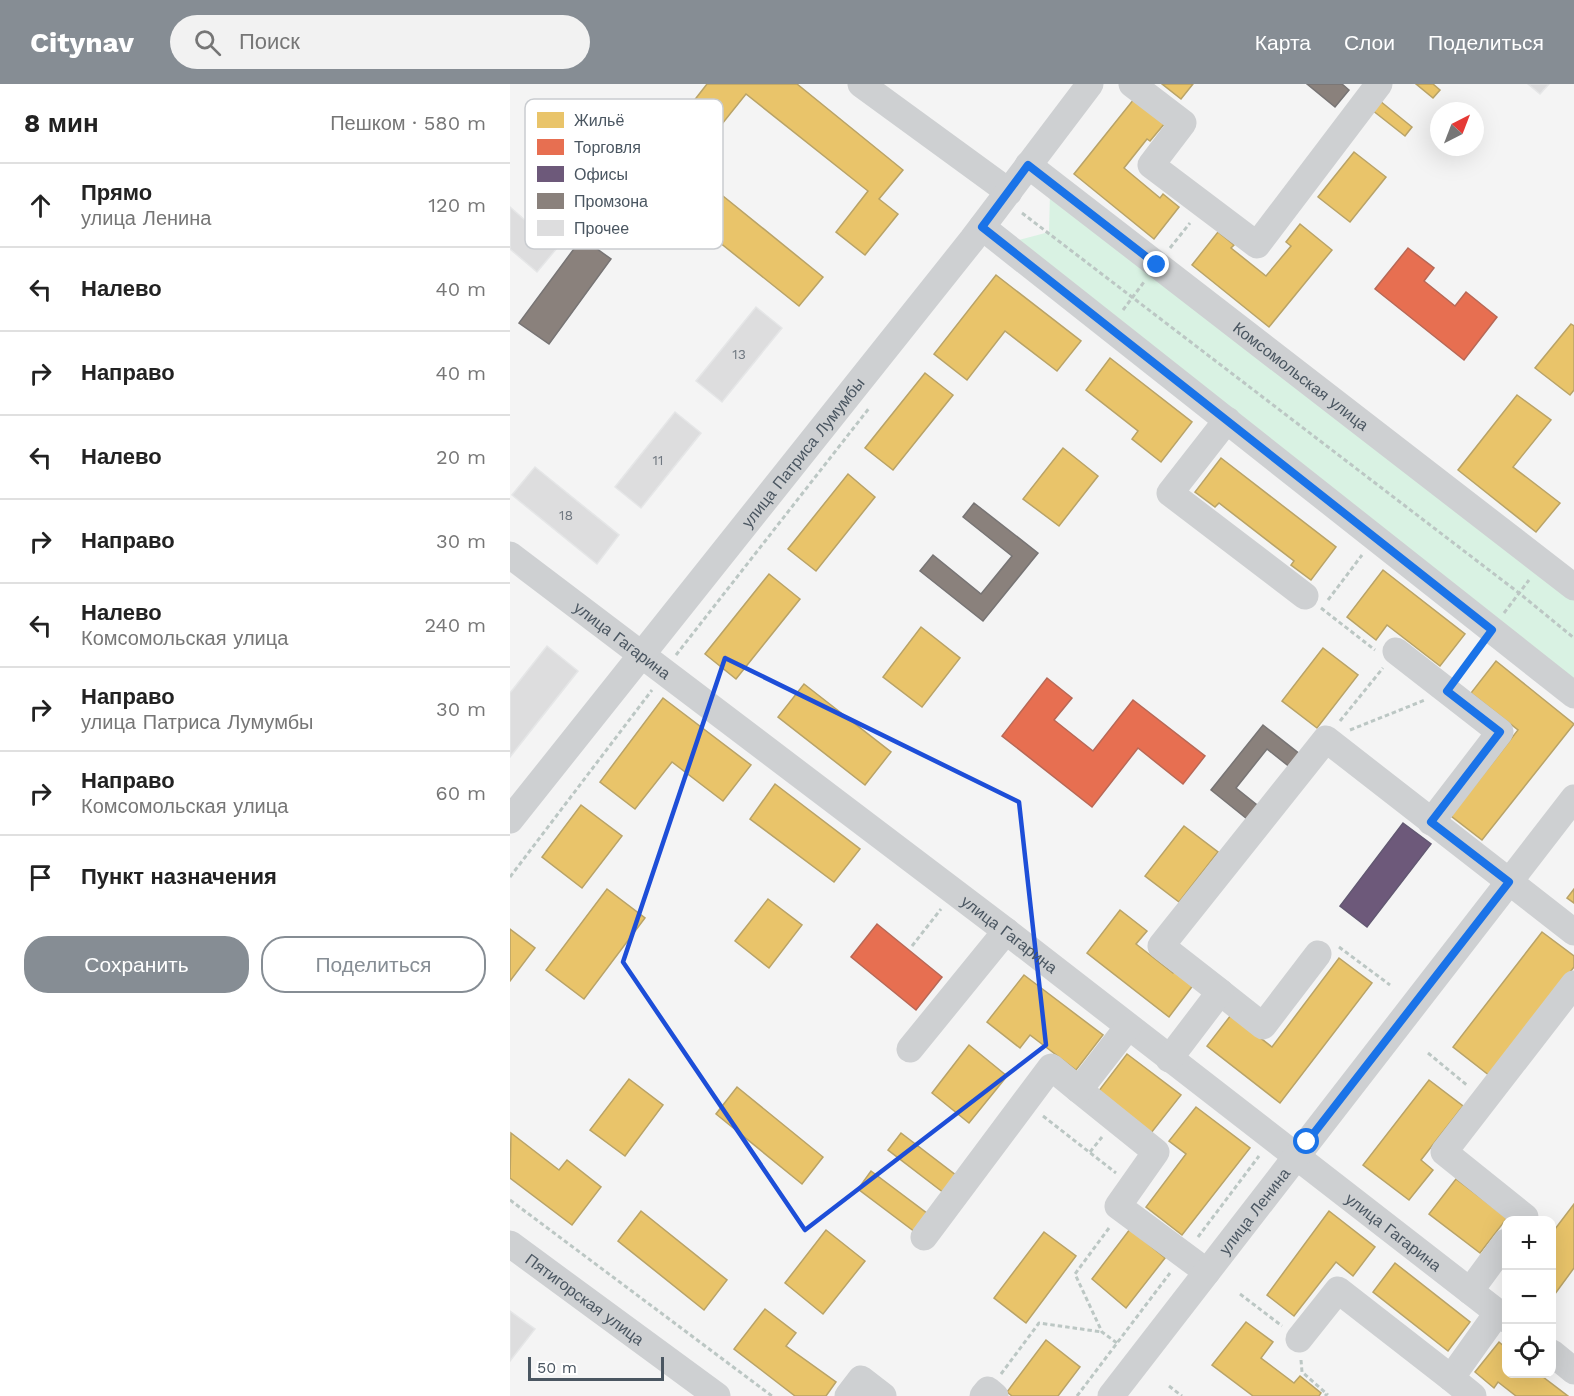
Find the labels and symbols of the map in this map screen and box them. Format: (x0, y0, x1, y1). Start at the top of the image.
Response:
legend (525, 99, 723, 249)
north arrow (1430, 102, 1484, 156)
text: Жильё (574, 111, 624, 130)
text: Торговля (574, 138, 641, 157)
text: Офисы (574, 165, 628, 184)
text: Промзона (574, 192, 648, 211)
text: Прочее (574, 219, 629, 238)
route end (1143, 251, 1169, 277)
street label: Комсомольская улица (1229, 318, 1372, 435)
house number: 13 (732, 346, 746, 362)
street label: улица Патриса Лумумбы (738, 374, 869, 531)
house number: 11 (653, 452, 663, 468)
house number: 18 (559, 507, 573, 523)
street label: улица Гагарина (570, 598, 674, 683)
street label: улица Гагарина (957, 892, 1061, 977)
route start (1293, 1128, 1319, 1154)
street label: улица Ленина (1215, 1164, 1294, 1258)
street label: улица Гагарина (1342, 1189, 1445, 1275)
street label: Пятигорская улица (522, 1250, 648, 1349)
scale bar (528, 1354, 664, 1382)

